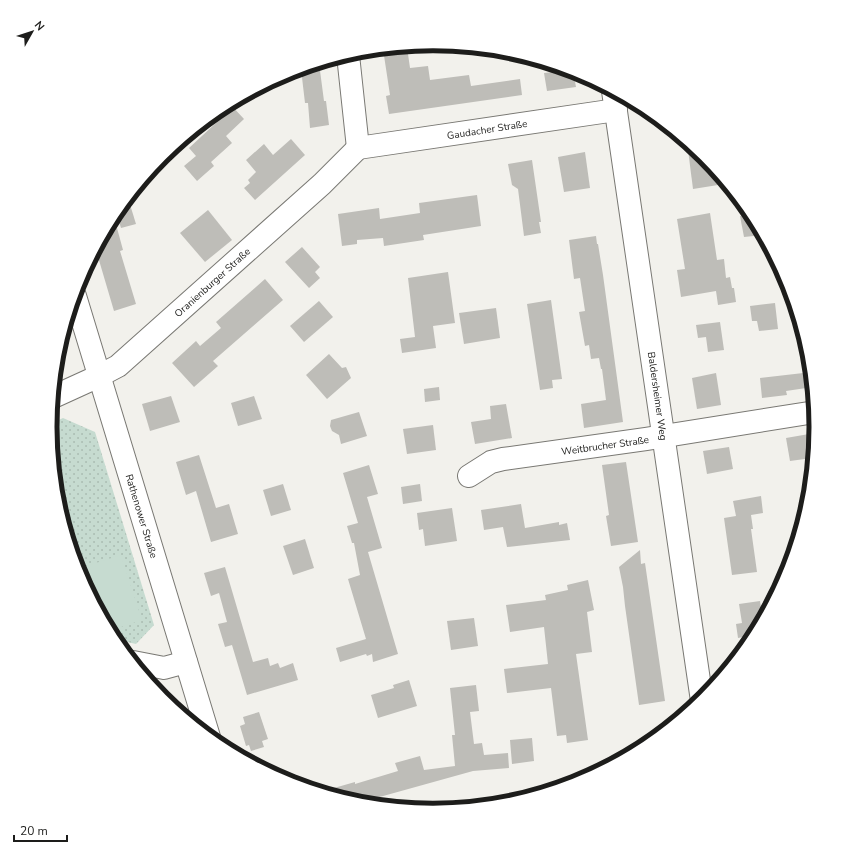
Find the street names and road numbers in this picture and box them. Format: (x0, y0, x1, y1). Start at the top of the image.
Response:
street label: Gaudacher Straße (446, 117, 528, 143)
street label: Oranienburger Straße (172, 245, 254, 321)
street label: Baldersheimer Weg (644, 351, 670, 442)
street label: Weitbrucher Straße (560, 433, 650, 459)
street label: Rathenower Straße (122, 472, 161, 560)

